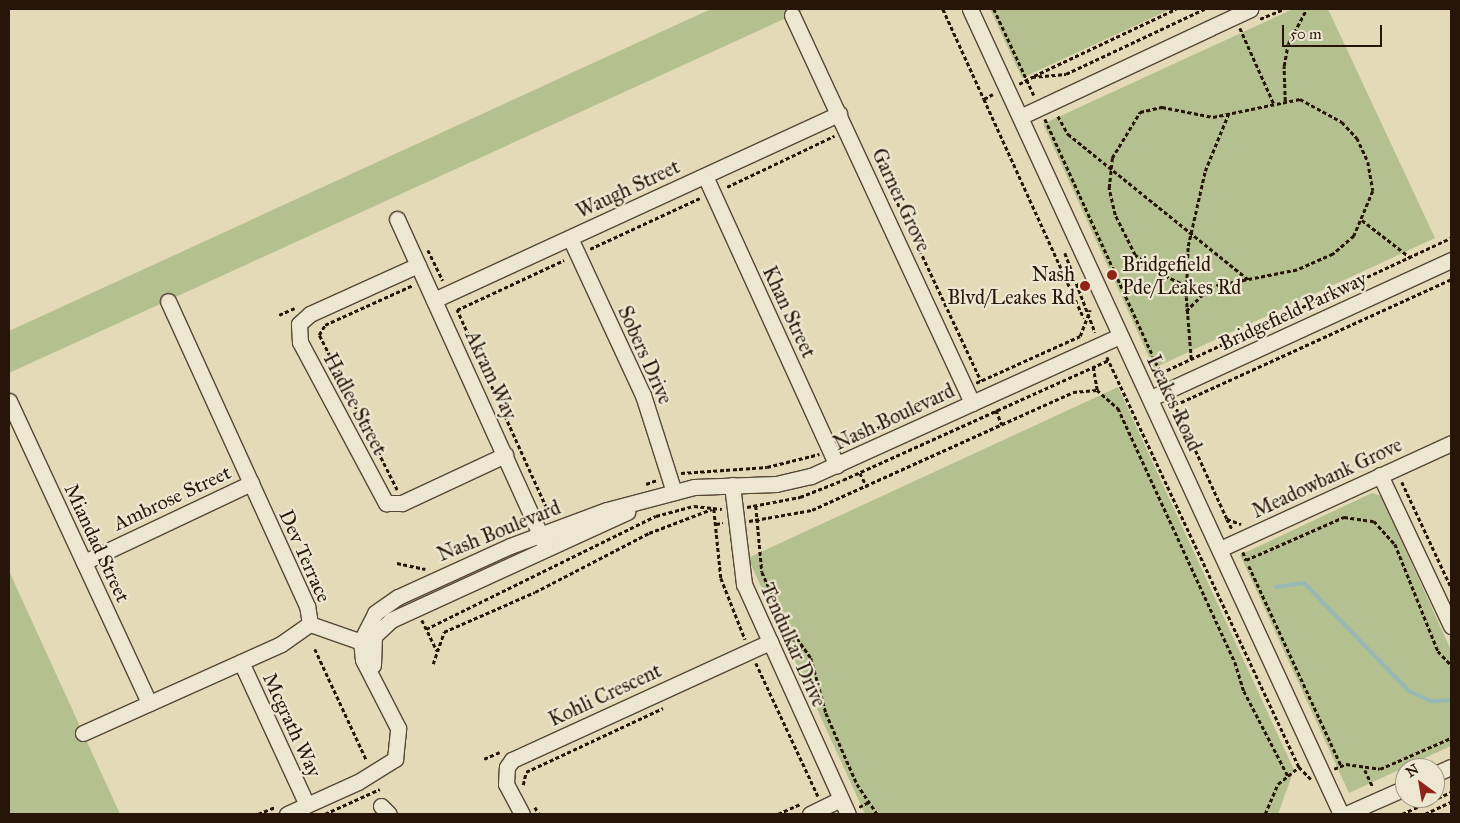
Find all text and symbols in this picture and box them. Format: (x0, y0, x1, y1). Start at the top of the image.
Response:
scale bar (1285, 15, 1385, 47)
text: 50 m (1290, 25, 1322, 43)
street label: Garner Grove (867, 144, 935, 256)
street label: Waugh Street (572, 155, 684, 223)
place label: Bridgefield Pde/Leakes Rd (1122, 252, 1241, 299)
street label: Khan Street (757, 262, 821, 362)
place label: Nash Blvd/Leakes Rd (947, 262, 1075, 309)
street label: Bridgefield Parkway (1215, 266, 1371, 356)
marker: Bridgefield Pde/Leakes Rd (1106, 269, 1118, 281)
marker: Nash Blvd/Leakes Rd (1079, 280, 1091, 292)
street label: Sobers Drive (613, 302, 677, 408)
street label: Akram Way (460, 327, 522, 423)
street label: Hadlee Street (318, 349, 392, 459)
street label: Leakes Road (1141, 351, 1207, 455)
street label: Nash Boulevard (830, 378, 958, 456)
street label: Meadowbank Grove (1248, 433, 1406, 523)
street label: Ambrose Street (109, 460, 235, 536)
street label: Miandad Street (59, 480, 135, 606)
street label: Nash Boulevard (434, 495, 564, 567)
street label: Dev Terrace (274, 506, 336, 606)
street label: Tendulkar Drive (755, 579, 831, 711)
street label: Kohli Crescent (545, 658, 665, 732)
street label: Mcgrath Way (257, 669, 327, 781)
north arrow (1395, 758, 1445, 808)
text: N (1403, 760, 1422, 781)

